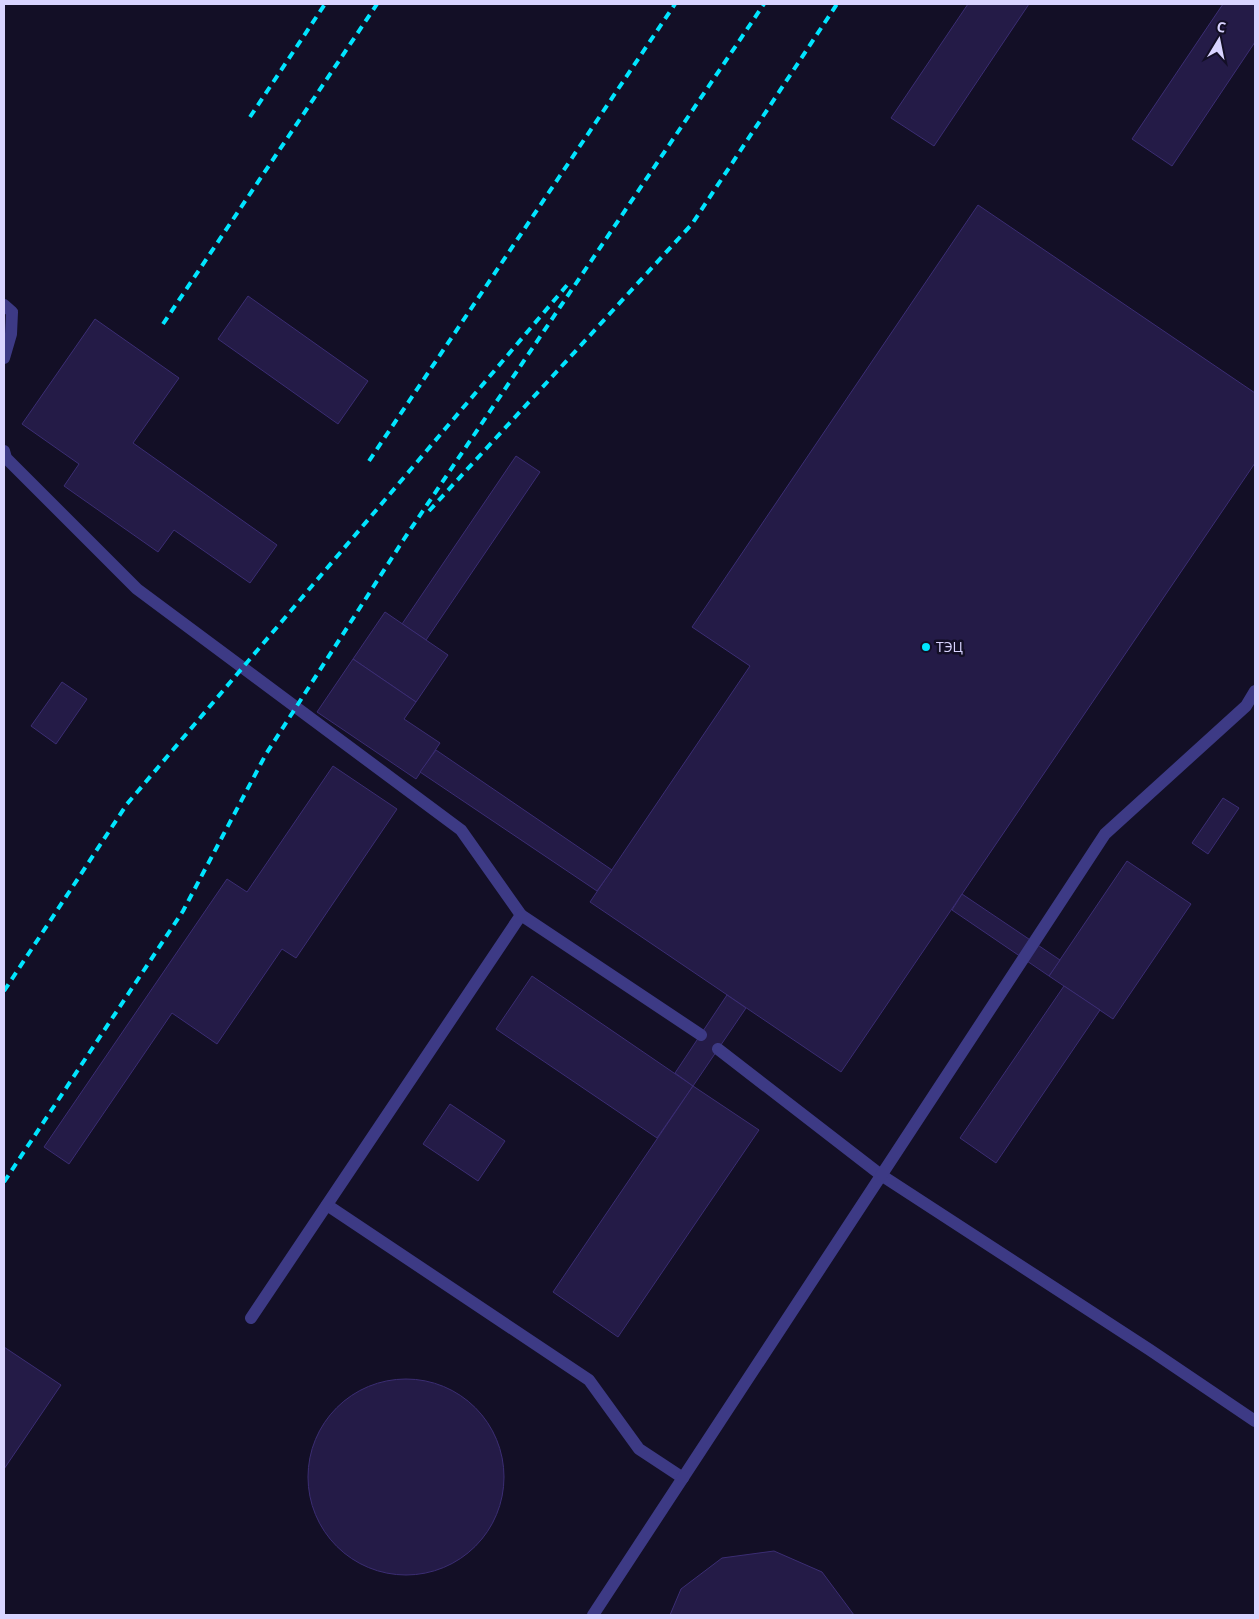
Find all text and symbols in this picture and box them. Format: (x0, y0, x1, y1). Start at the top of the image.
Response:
north arrow (1194, 15, 1244, 65)
text: С (1215, 17, 1227, 37)
place label: ТЭЦ (936, 637, 964, 656)
marker: ТЭЦ (920, 641, 932, 653)

